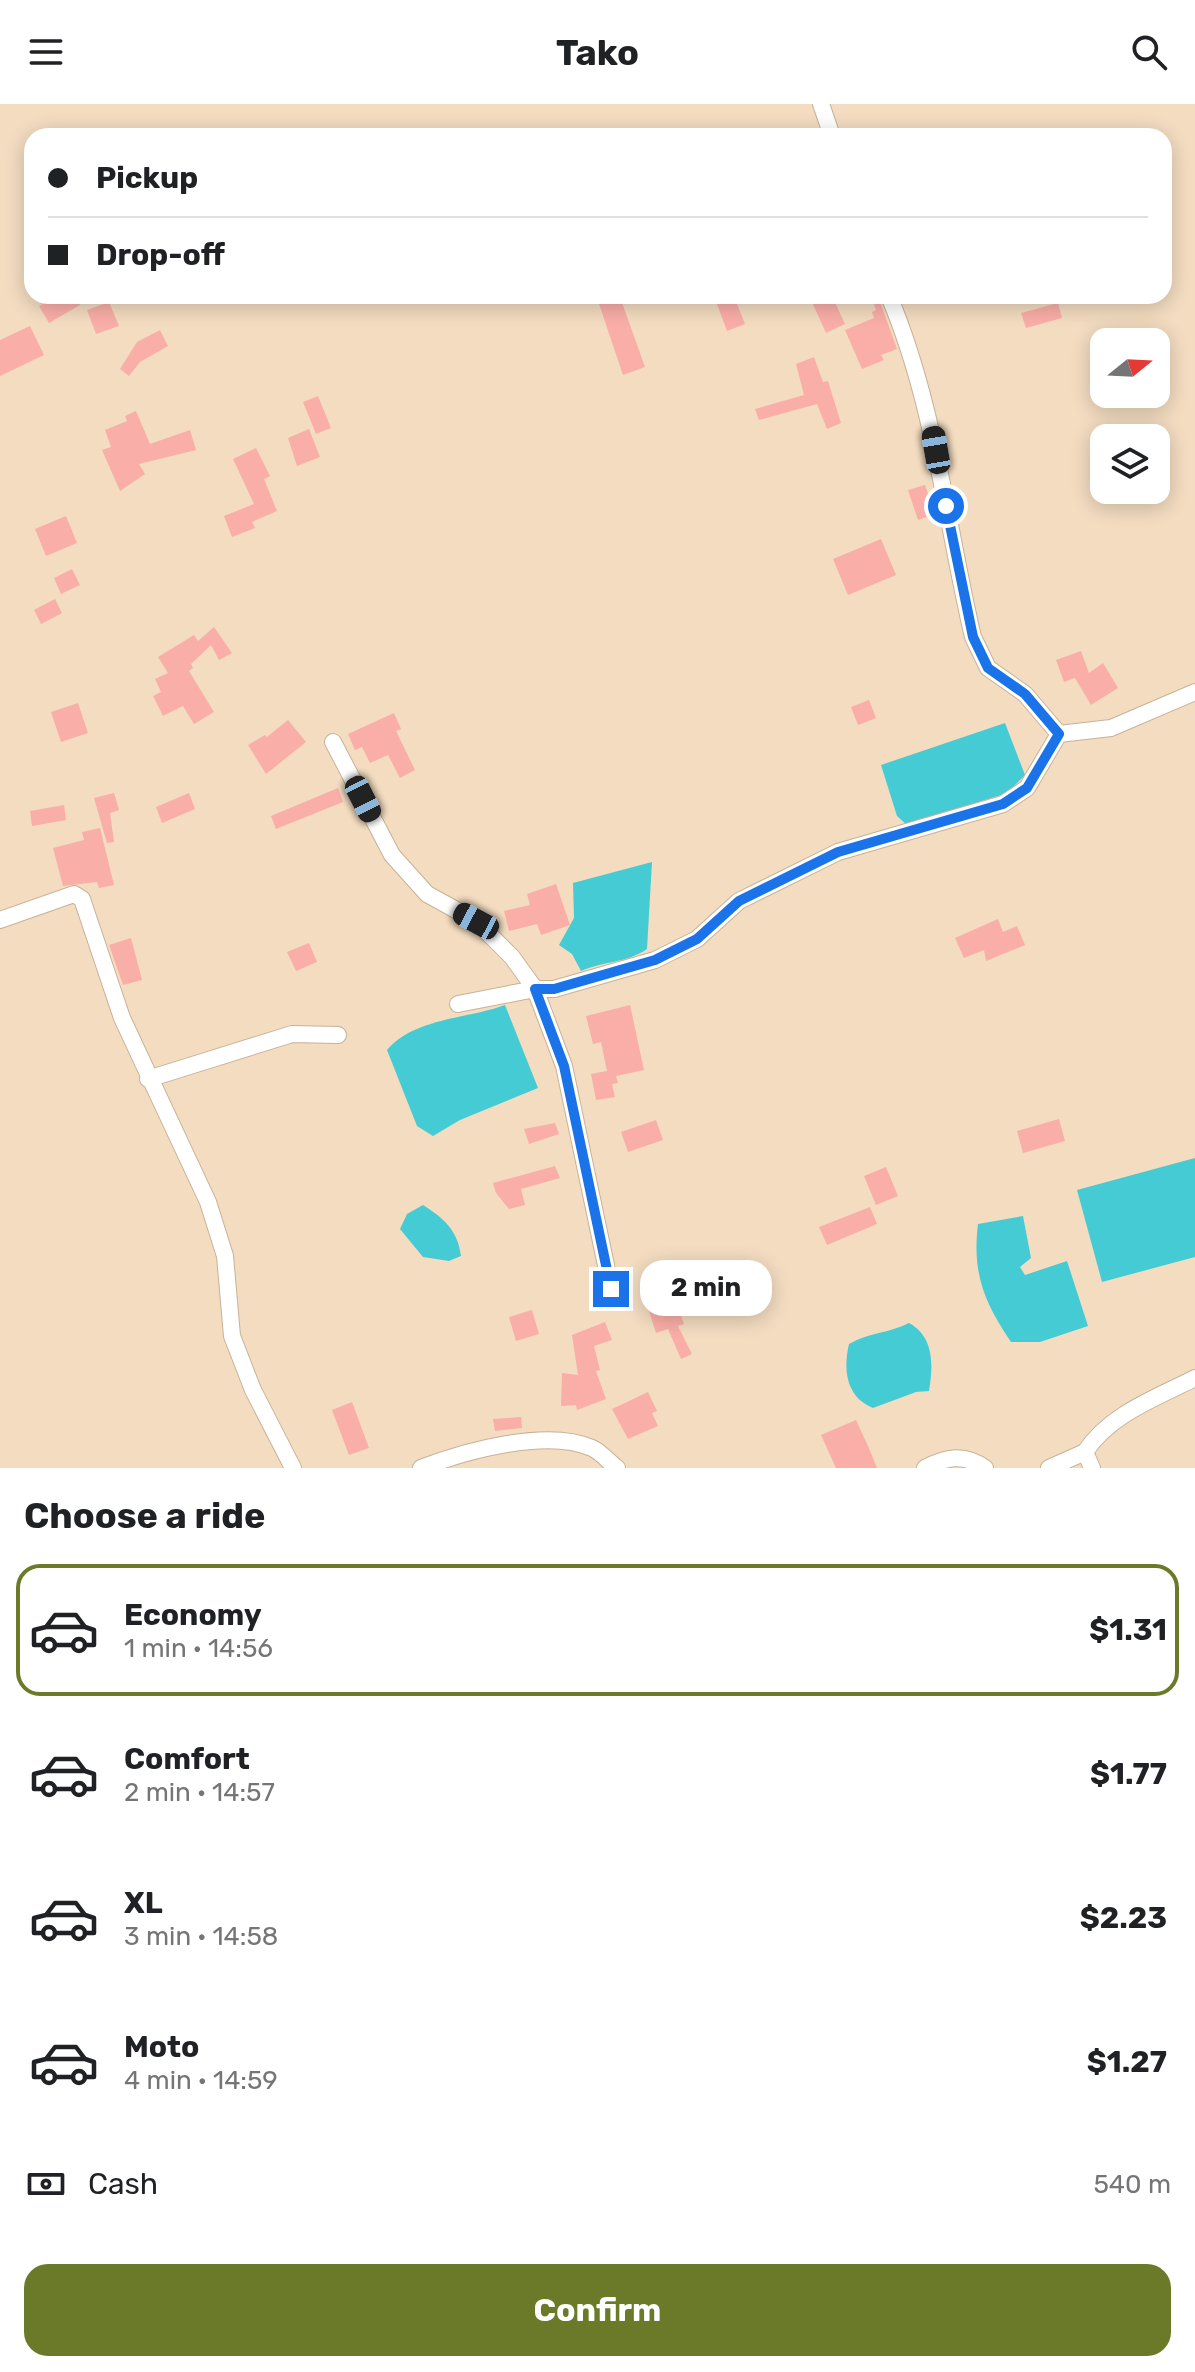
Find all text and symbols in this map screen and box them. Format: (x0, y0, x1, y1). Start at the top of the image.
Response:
icon: menu (24, 30, 68, 74)
icon: search (1127, 30, 1171, 74)
text: Tako (556, 31, 639, 74)
text: Pickup (96, 160, 198, 196)
text: Drop-off (96, 237, 225, 273)
north arrow (1090, 328, 1170, 408)
map controls (1090, 328, 1170, 504)
car (920, 424, 952, 476)
button: layers (1090, 424, 1170, 504)
route start (928, 488, 964, 524)
car (341, 772, 385, 826)
car (449, 899, 503, 943)
callout: 2 min (639, 1261, 771, 1317)
route end (593, 1271, 629, 1307)
text: 2 min (671, 1272, 741, 1303)
text: Choose a ride (24, 1494, 265, 1537)
icon: car (28, 1594, 100, 1666)
text: Economy (124, 1597, 262, 1633)
text: $1.31 (1089, 1612, 1167, 1648)
text: 1 min · 14:56 (124, 1633, 273, 1664)
icon: car (28, 1738, 100, 1810)
text: Comfort (124, 1741, 250, 1777)
text: $1.77 (1090, 1756, 1167, 1792)
text: 2 min · 14:57 (124, 1777, 275, 1808)
icon: car (28, 1882, 100, 1954)
text: XL (124, 1885, 163, 1921)
text: $2.23 (1080, 1900, 1167, 1936)
text: 3 min · 14:58 (124, 1921, 278, 1952)
icon: car (28, 2026, 100, 2098)
text: Moto (124, 2029, 199, 2065)
text: $1.27 (1087, 2044, 1167, 2080)
text: 4 min · 14:59 (124, 2065, 278, 2096)
icon: cash (24, 2162, 68, 2206)
text: Cash (88, 2166, 158, 2202)
text: 540 m (1093, 2169, 1171, 2200)
button: Confirm (24, 2264, 1171, 2356)

